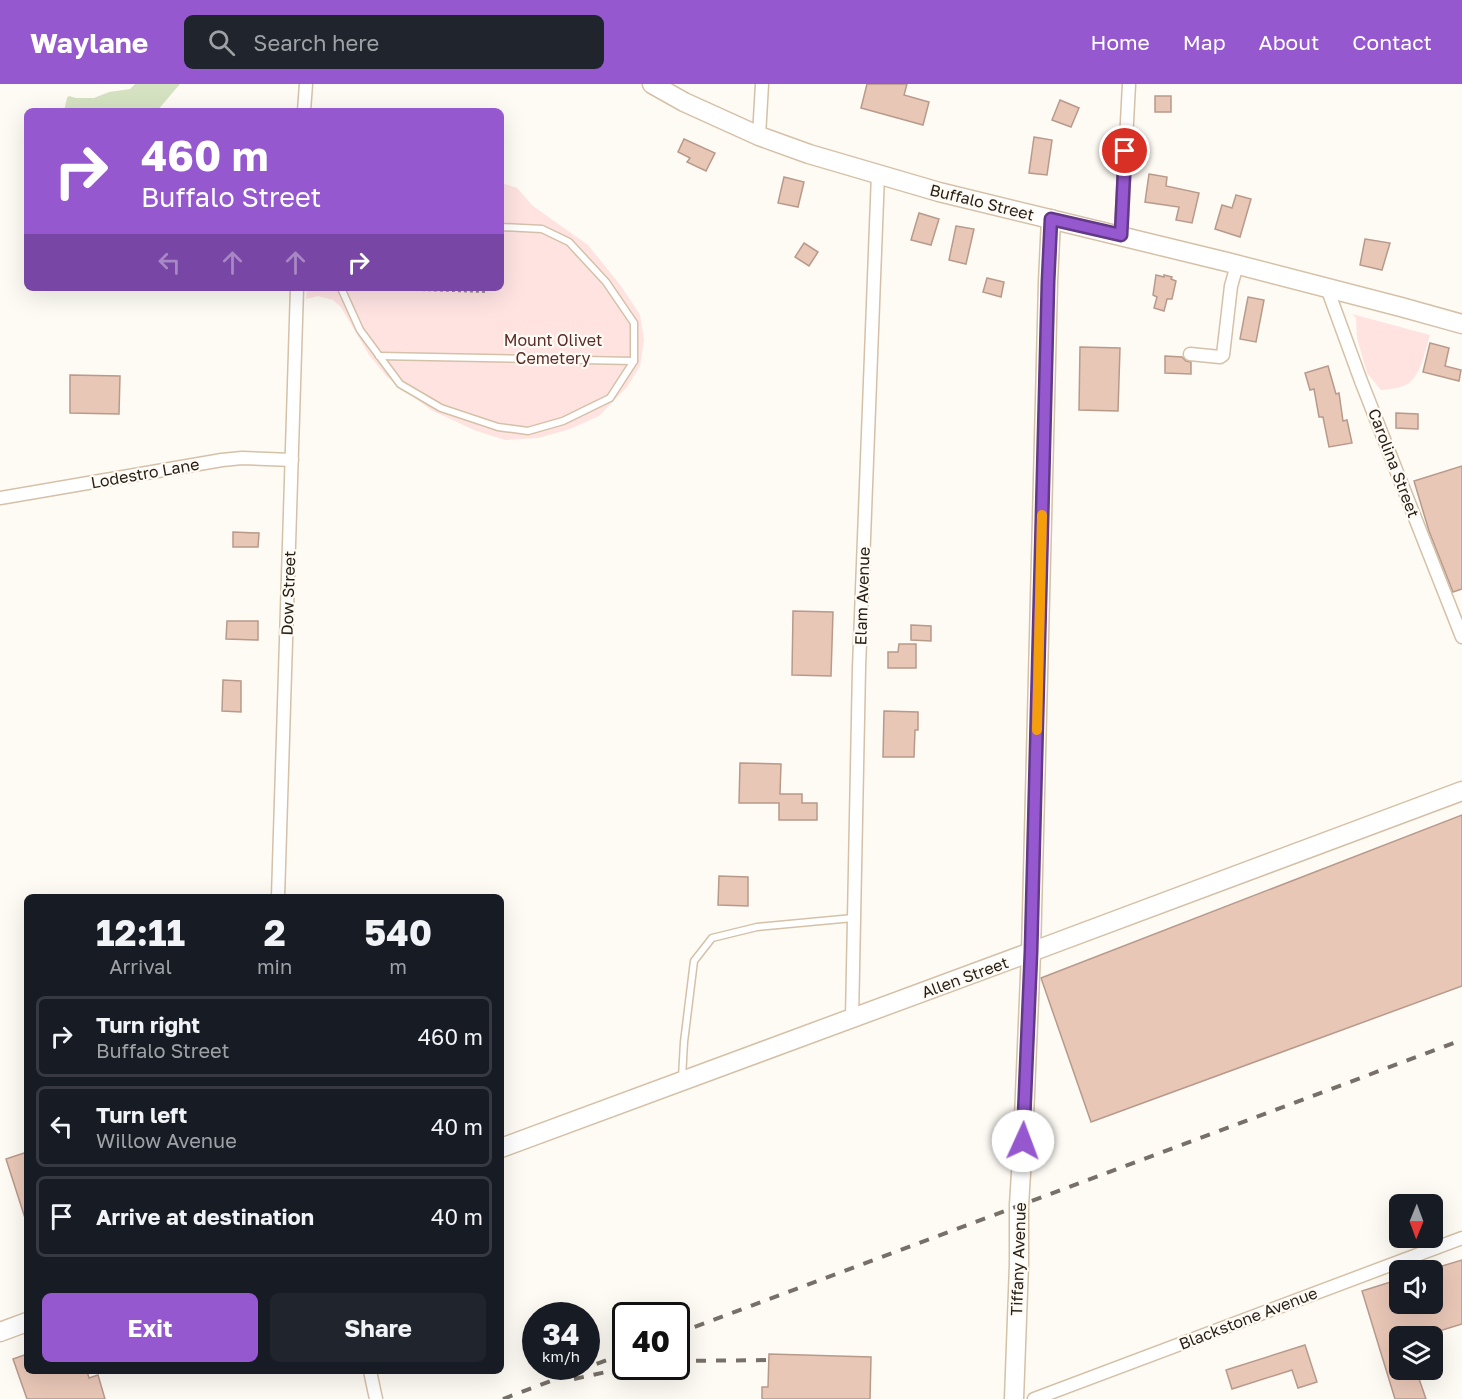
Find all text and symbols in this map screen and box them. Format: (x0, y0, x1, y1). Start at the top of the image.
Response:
search box (184, 15, 604, 69)
text: Waylane (30, 26, 148, 59)
icon: search (205, 26, 238, 59)
text: Search here (253, 29, 379, 56)
text: Home (1090, 29, 1150, 55)
text: Map (1183, 29, 1226, 55)
text: About (1259, 29, 1319, 55)
text: Contact (1352, 29, 1432, 55)
pin (1099, 125, 1150, 176)
text: 460 m (141, 130, 268, 180)
icon: right (42, 132, 120, 210)
icon: arrive (1108, 134, 1141, 167)
street label: Buffalo Street (928, 179, 1036, 225)
text: Buffalo Street (141, 181, 321, 213)
icon: left (153, 246, 186, 279)
icon: ahead (216, 246, 249, 279)
icon: ahead (279, 246, 312, 279)
icon: right (342, 246, 375, 279)
park label: Mount Olivet Cemetery (504, 330, 602, 368)
street label: Carolina Street (1364, 406, 1424, 520)
street label: Lodestro Lane (89, 454, 201, 492)
street label: Elam Avenue (850, 546, 874, 646)
street label: Dow Street (277, 550, 299, 636)
text: 12:11 (96, 911, 185, 954)
text: 2 (264, 911, 286, 954)
text: 540 (364, 911, 432, 954)
street label: Allen Street (919, 952, 1011, 1002)
text: Arrival (109, 954, 172, 978)
text: min (257, 954, 292, 978)
text: m (389, 954, 407, 978)
text: Turn right (96, 1011, 200, 1038)
icon: right (45, 1020, 78, 1053)
text: 460 m (418, 1023, 483, 1050)
text: Buffalo Street (96, 1038, 230, 1062)
text: Turn left (96, 1101, 187, 1128)
position arrow (991, 1109, 1055, 1173)
icon: left (45, 1110, 78, 1143)
text: 40 m (431, 1113, 483, 1140)
text: Willow Avenue (96, 1128, 237, 1152)
north arrow (1389, 1194, 1443, 1248)
map controls (1389, 1194, 1443, 1380)
icon: arrive (45, 1200, 78, 1233)
street label: Tiffany Avenue (1006, 1202, 1030, 1316)
text: Arrive at destination (96, 1203, 314, 1230)
text: 40 m (431, 1203, 483, 1230)
button: sound (1389, 1260, 1443, 1314)
street label: Blackstone Avenue (1176, 1282, 1320, 1354)
button: Exit (42, 1293, 258, 1362)
button: Share (270, 1293, 486, 1362)
speed limit sign: 40 (612, 1302, 690, 1380)
text: 34 (542, 1316, 580, 1352)
button: layers (1389, 1326, 1443, 1380)
text: km/h (542, 1347, 580, 1365)

